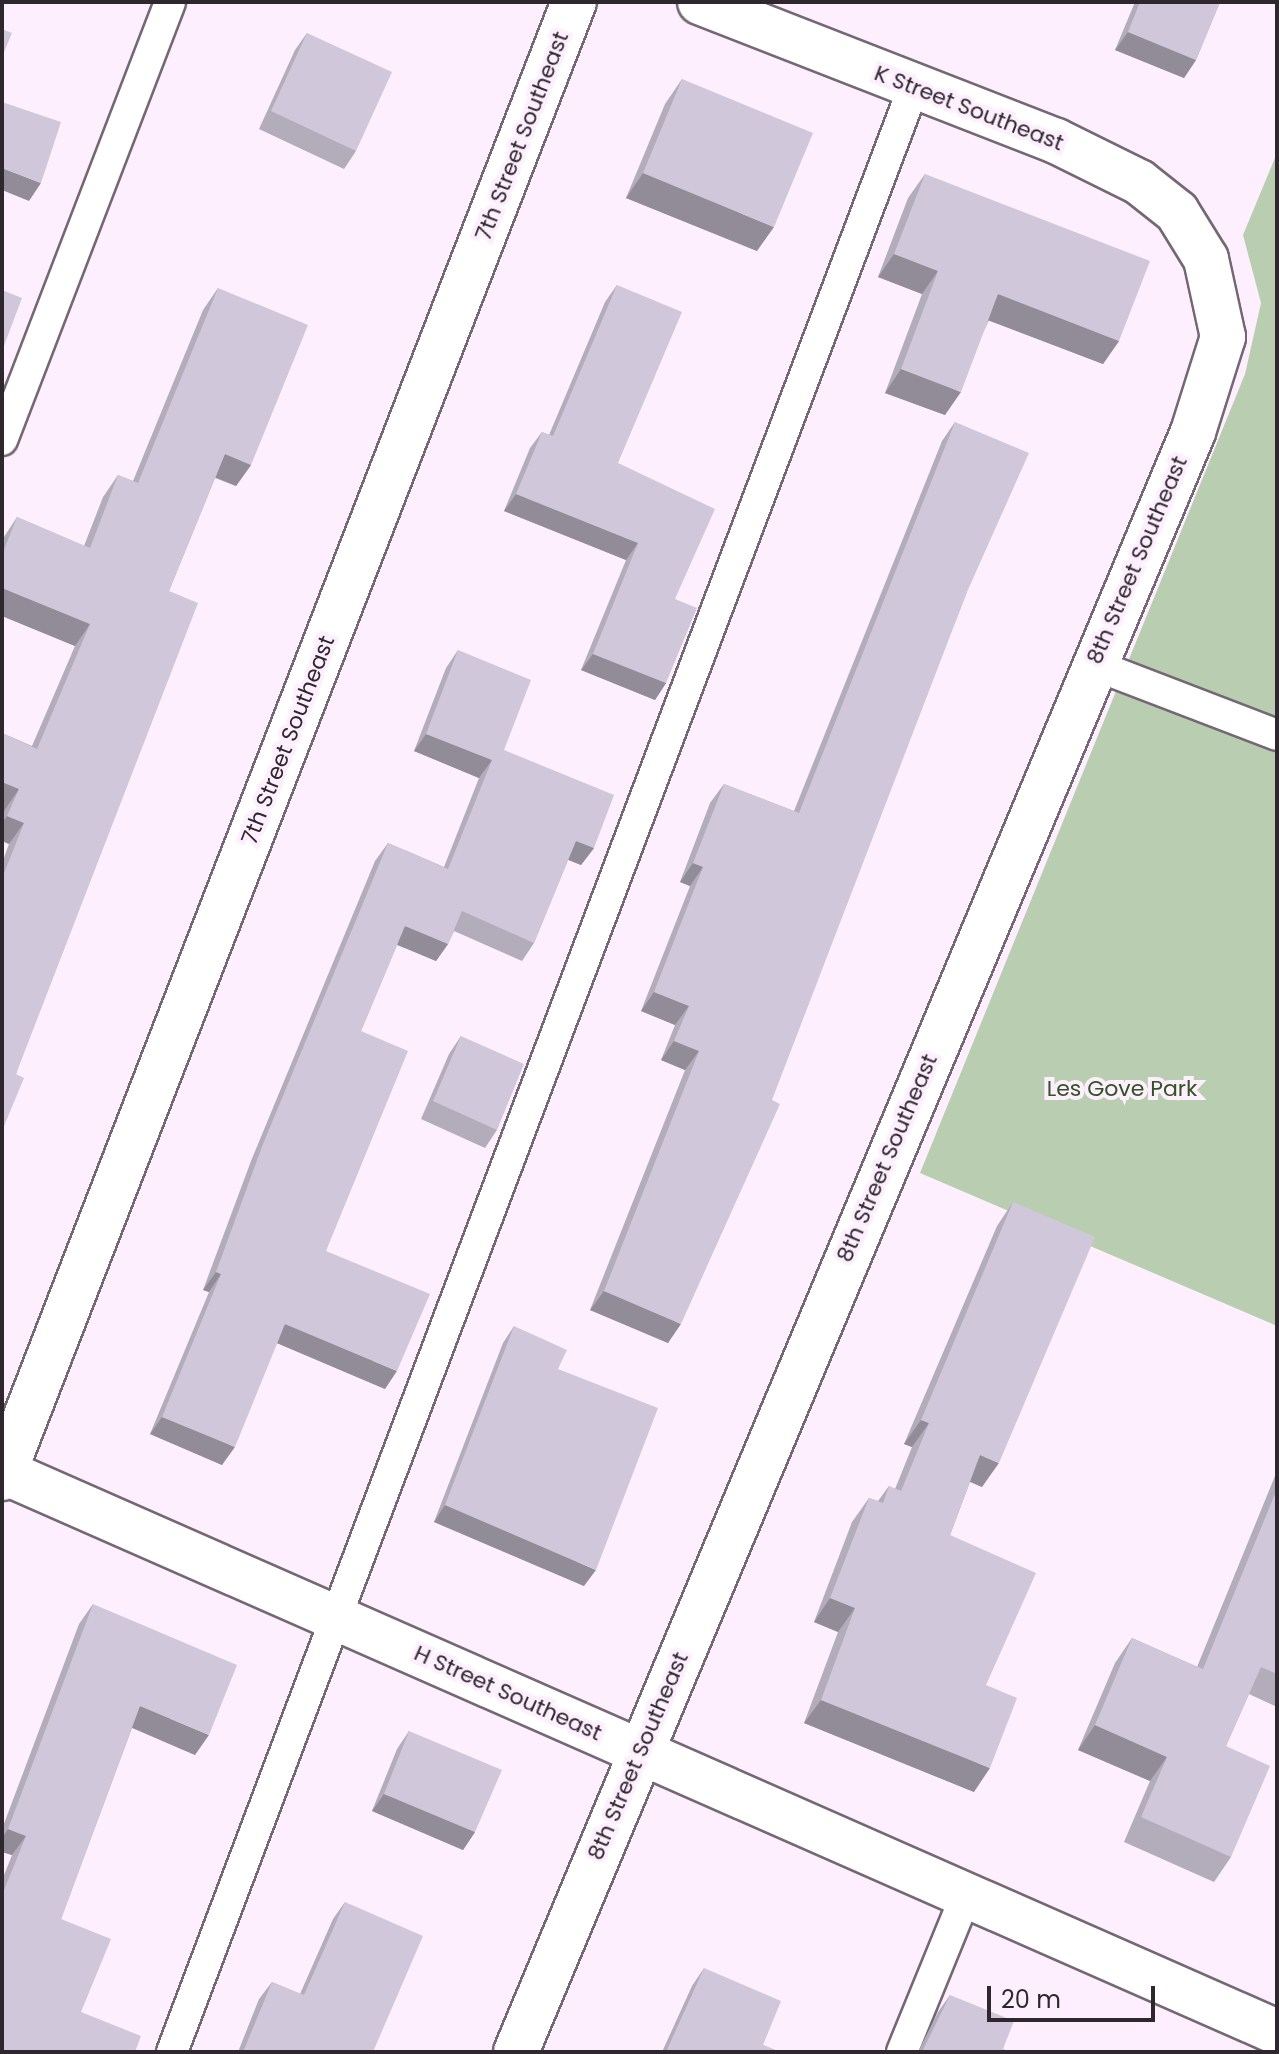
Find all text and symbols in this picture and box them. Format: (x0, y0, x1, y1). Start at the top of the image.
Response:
street label: 7th Street Southeast (470, 28, 574, 244)
street label: K Street Southeast (871, 60, 1067, 156)
street label: 8th Street Southeast (1081, 452, 1193, 668)
street label: 7th Street Southeast (236, 632, 340, 848)
street label: 8th Street Southeast (831, 1050, 943, 1266)
park label: Les Gove Park (1047, 1076, 1197, 1102)
street label: H Street Southeast (410, 1640, 606, 1746)
street label: 8th Street Southeast (582, 1648, 694, 1864)
scale bar (991, 1970, 1159, 2020)
text: 20 m (1001, 1983, 1061, 2016)

